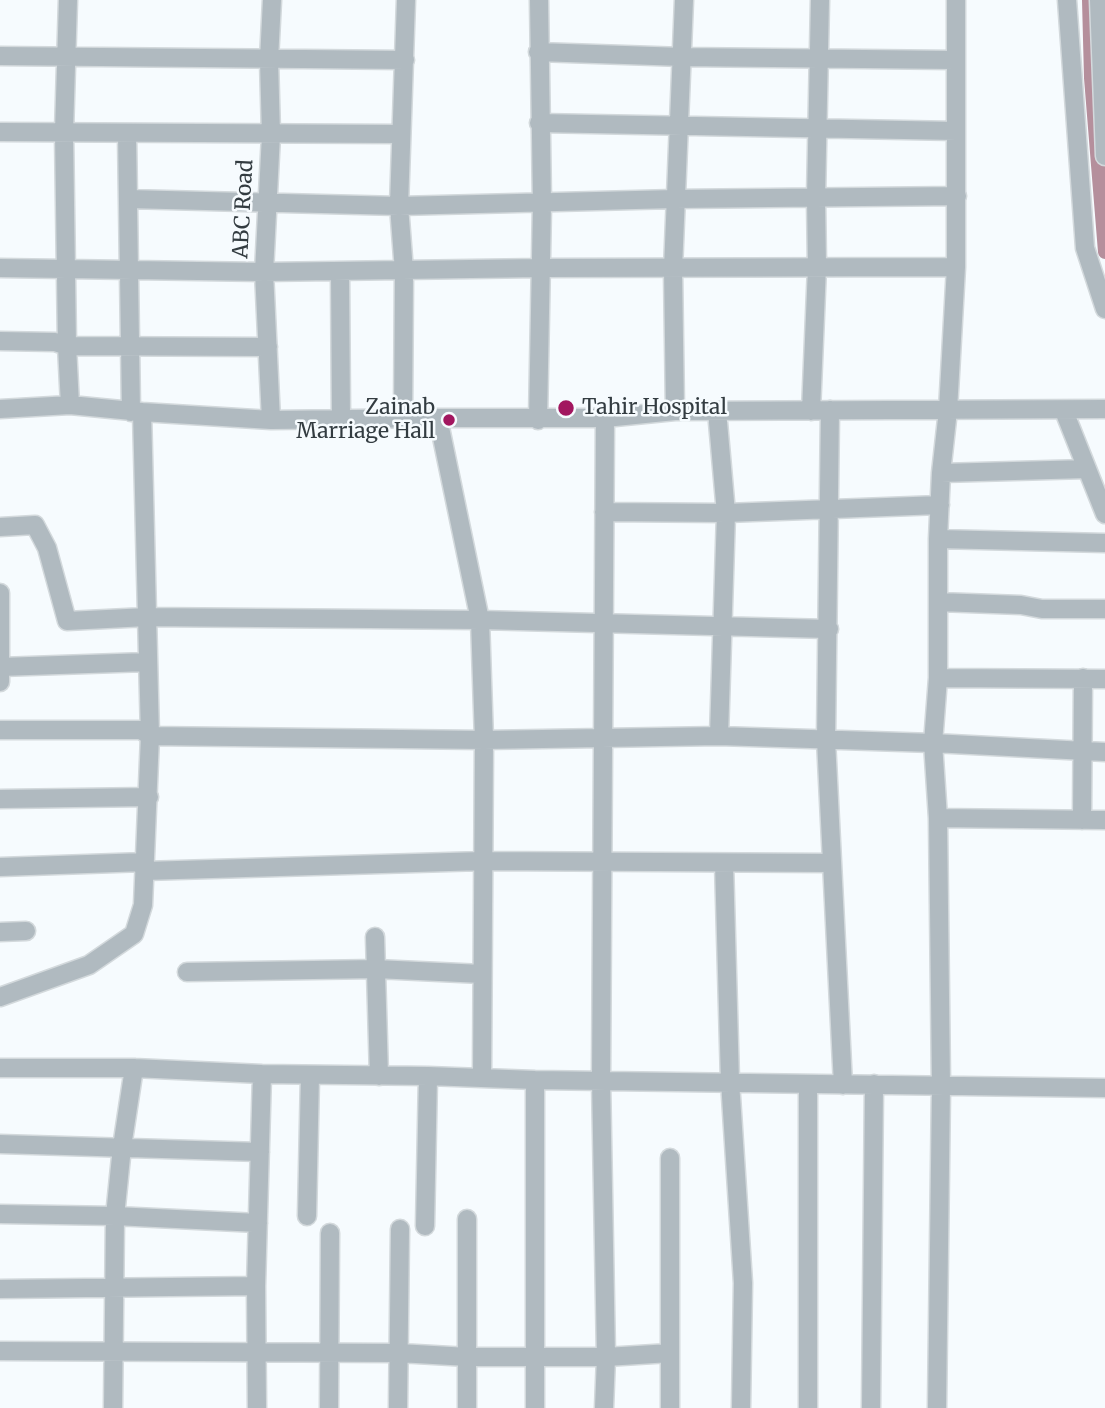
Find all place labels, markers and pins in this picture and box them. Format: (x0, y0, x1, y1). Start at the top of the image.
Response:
place label: Zainab Marriage Hall (296, 395, 435, 445)
place label: Tahir Hospital (582, 395, 727, 421)
marker: Tahir Hospital (556, 398, 576, 418)
marker: Zainab Marriage Hall (441, 412, 457, 428)

